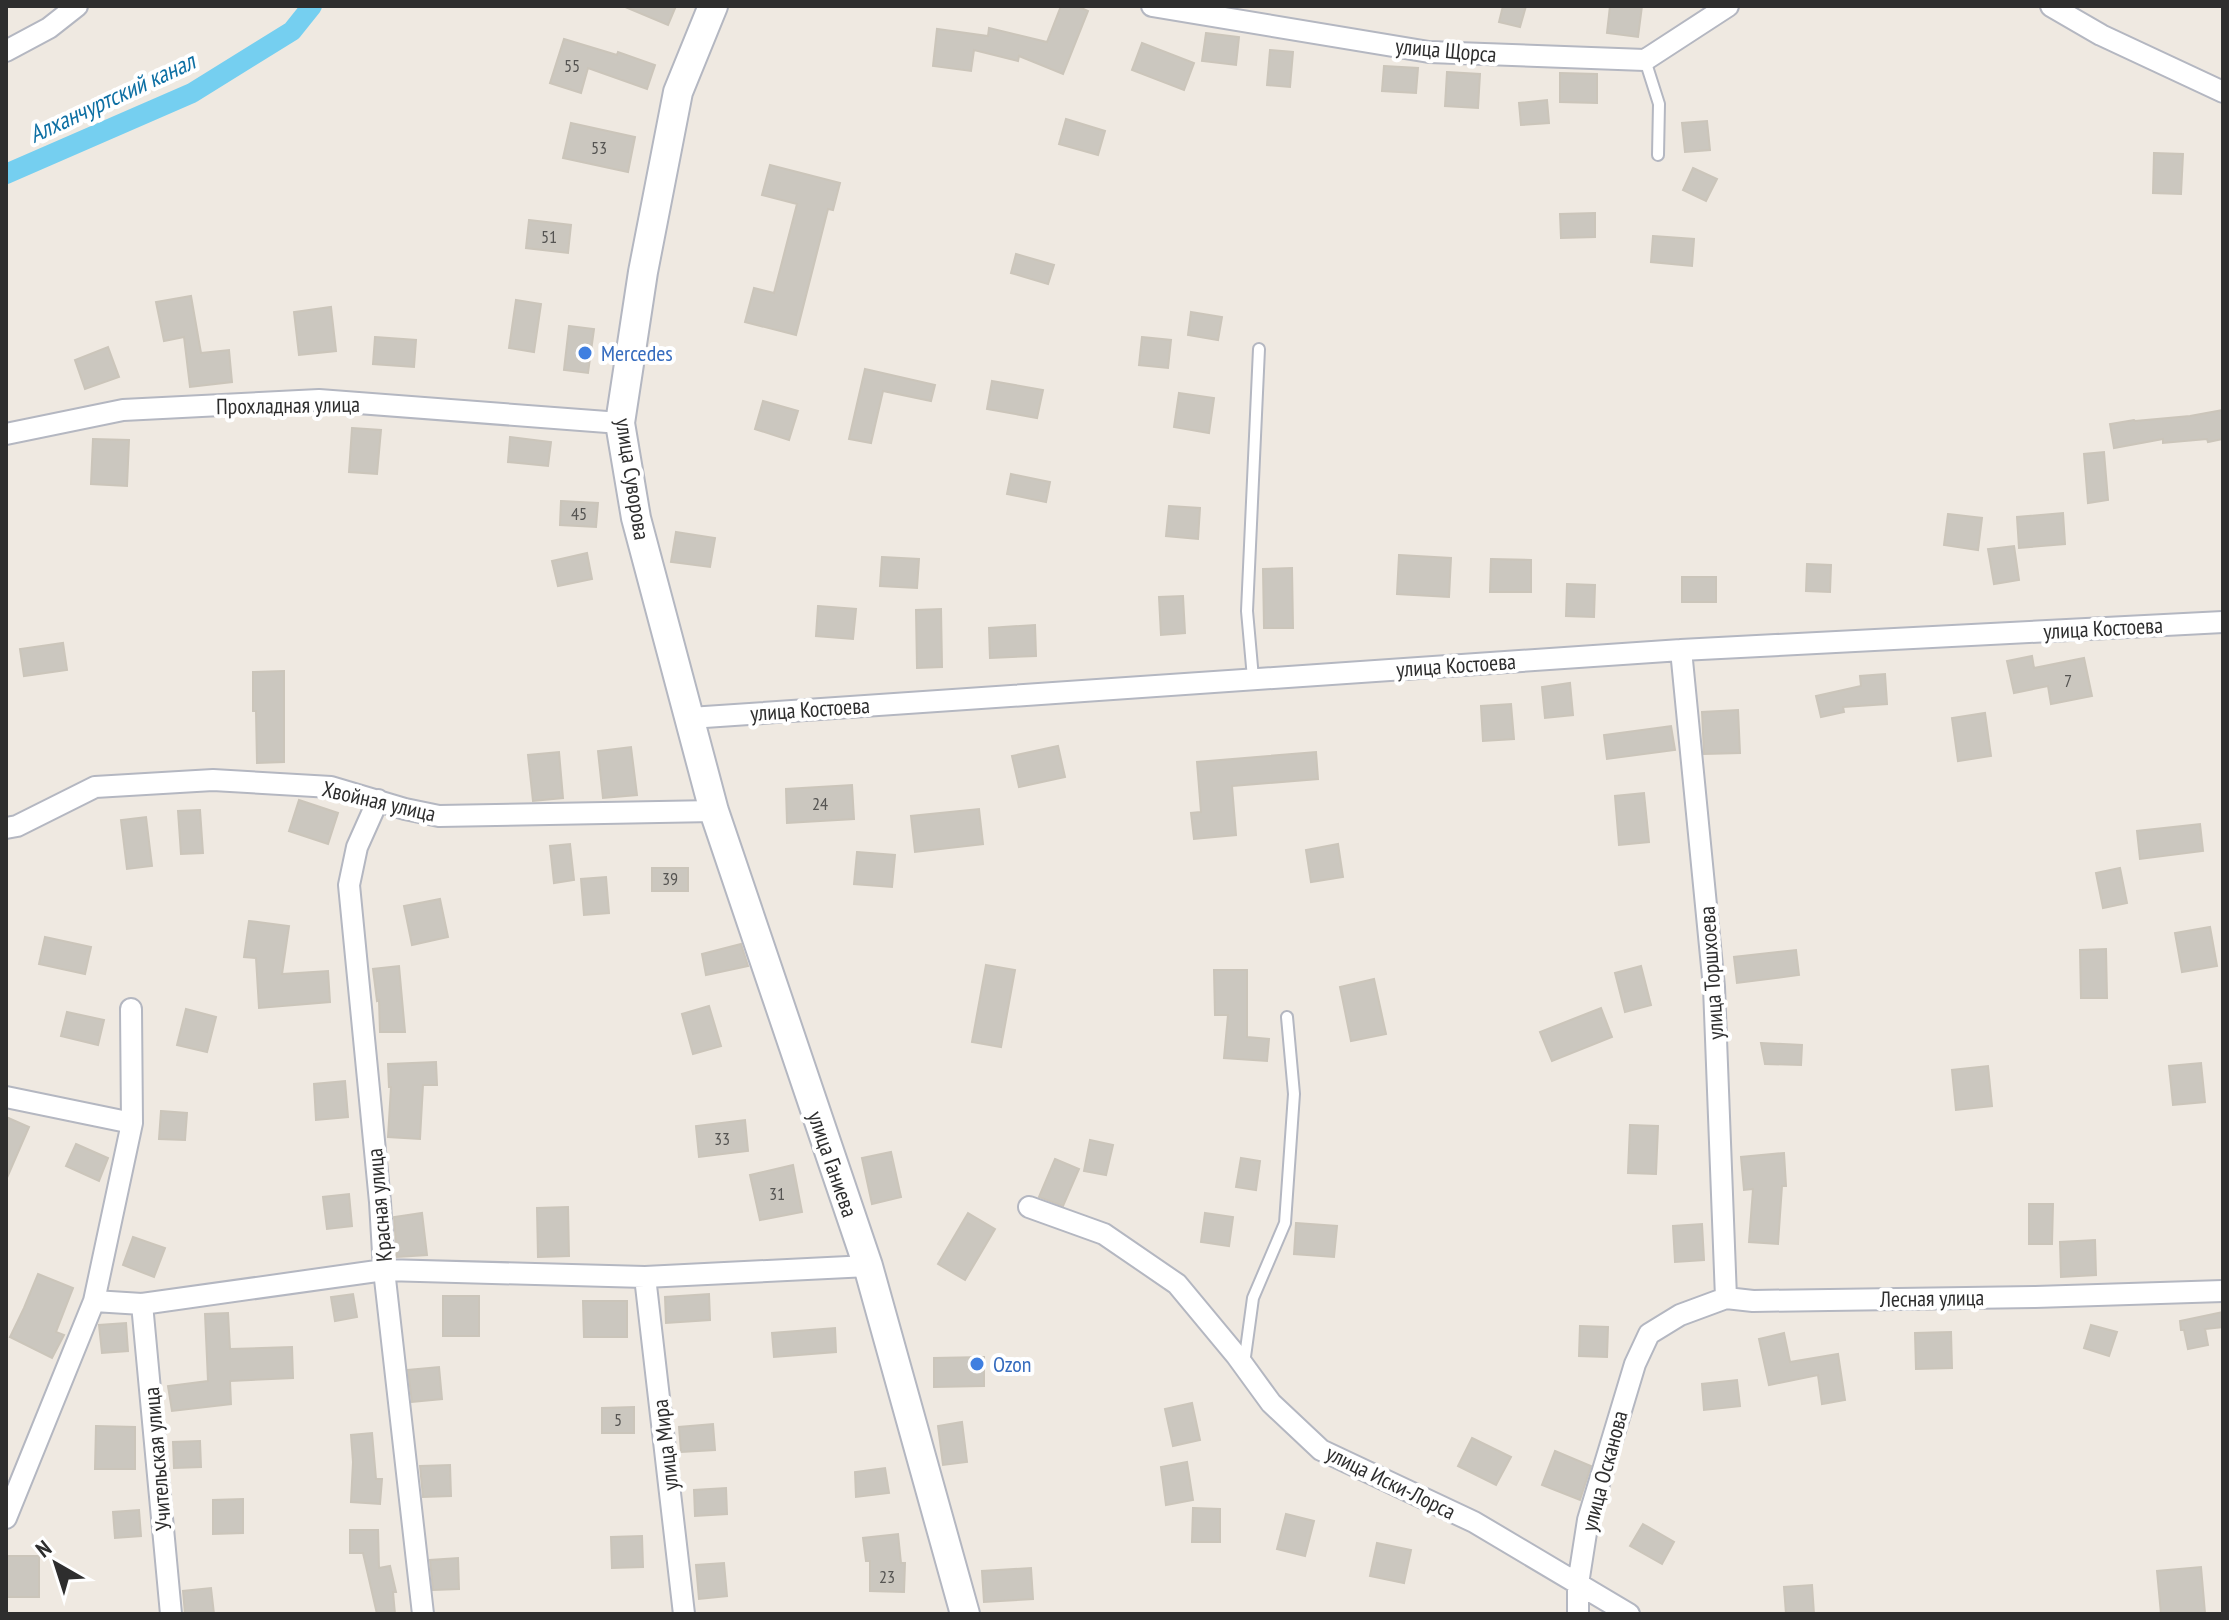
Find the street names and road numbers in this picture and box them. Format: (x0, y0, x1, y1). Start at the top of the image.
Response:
street label: улица Щорса (1394, 32, 1498, 68)
street label: Прохладная улица (216, 390, 360, 420)
street label: улица Суворова (610, 416, 656, 542)
street label: улица Костоева (2042, 611, 2164, 645)
street label: улица Костоева (1395, 647, 1517, 683)
street label: улица Костоева (749, 691, 871, 727)
street label: Хвойная улица (320, 774, 438, 828)
street label: улица Торшхоева (1692, 905, 1730, 1041)
street label: улица Ганиева (802, 1107, 864, 1221)
street label: Красная улица (360, 1147, 398, 1263)
street label: Лесная улица (1879, 1283, 1984, 1313)
street label: Учительская улица (137, 1386, 177, 1532)
street label: улица Мира (646, 1398, 684, 1492)
street label: улица Осканова (1574, 1408, 1634, 1534)
street label: улица Иски-Лорса (1322, 1439, 1460, 1525)

